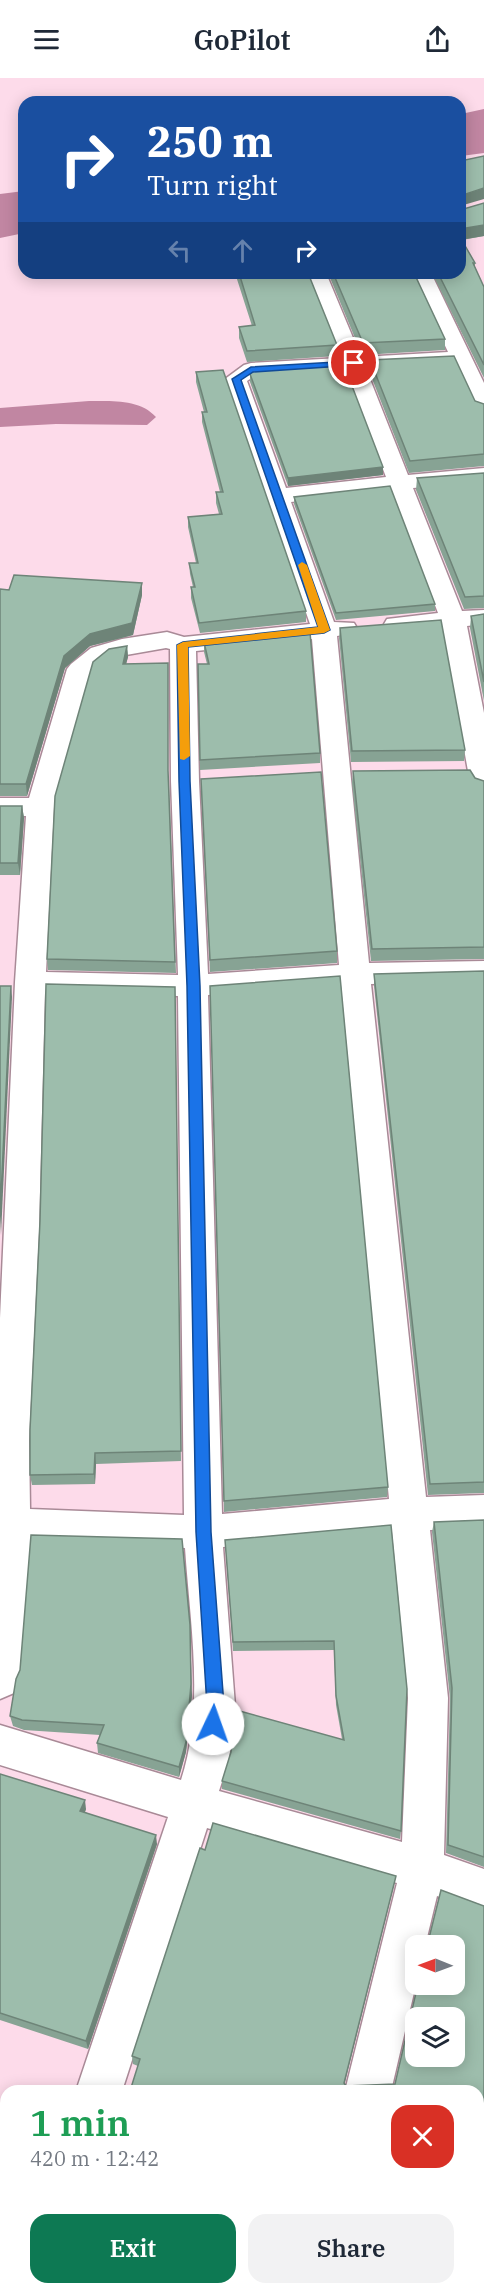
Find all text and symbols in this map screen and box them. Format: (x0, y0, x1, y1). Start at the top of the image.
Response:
text: GoPilot (194, 22, 290, 57)
icon: menu (30, 23, 63, 56)
icon: share (421, 23, 454, 56)
text: 250 m (147, 114, 273, 169)
icon: right (48, 120, 126, 198)
text: Turn right (147, 167, 278, 202)
icon: left (163, 234, 196, 267)
icon: ahead (226, 234, 259, 267)
icon: right (289, 234, 322, 267)
pin (328, 337, 379, 388)
icon: arrive (337, 346, 370, 379)
position arrow (181, 1692, 245, 1756)
north arrow (405, 1935, 465, 1995)
map controls (405, 1935, 465, 2067)
button: layers (405, 2007, 465, 2067)
text: 1 min (30, 2099, 130, 2146)
button: close (391, 2105, 454, 2168)
text: 420 m · 12:42 (30, 2145, 159, 2172)
button: Exit (30, 2214, 236, 2283)
button: Share (248, 2214, 454, 2283)

